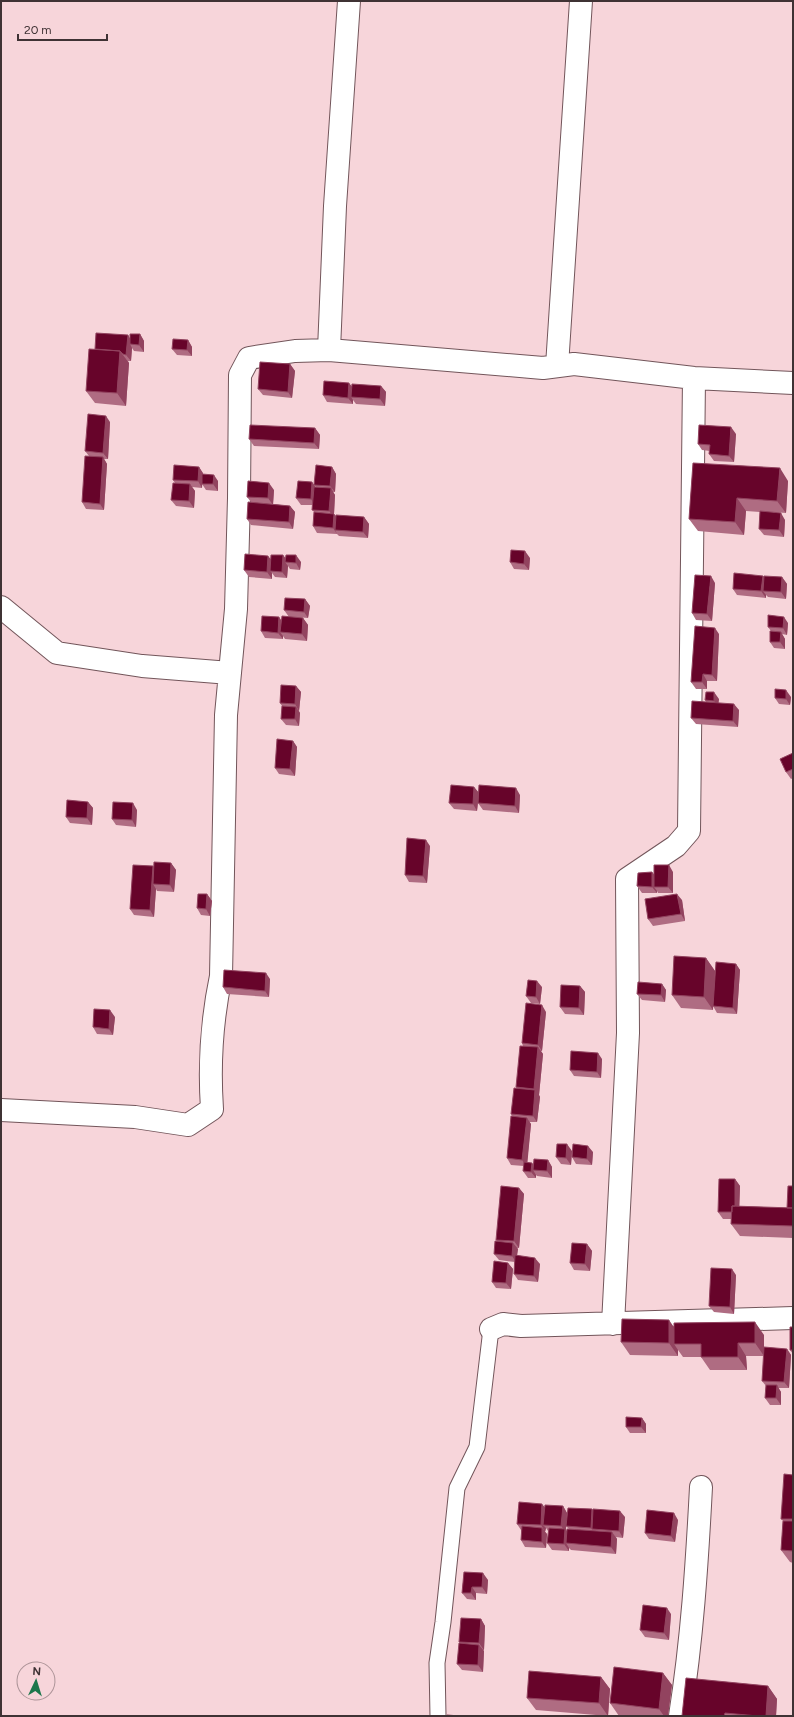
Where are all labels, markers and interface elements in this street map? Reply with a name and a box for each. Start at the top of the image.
scale bar [18,16,107,42]
text: 20 m [24,23,52,37]
north arrow [16,1661,56,1701]
text: N [32,1665,41,1678]

